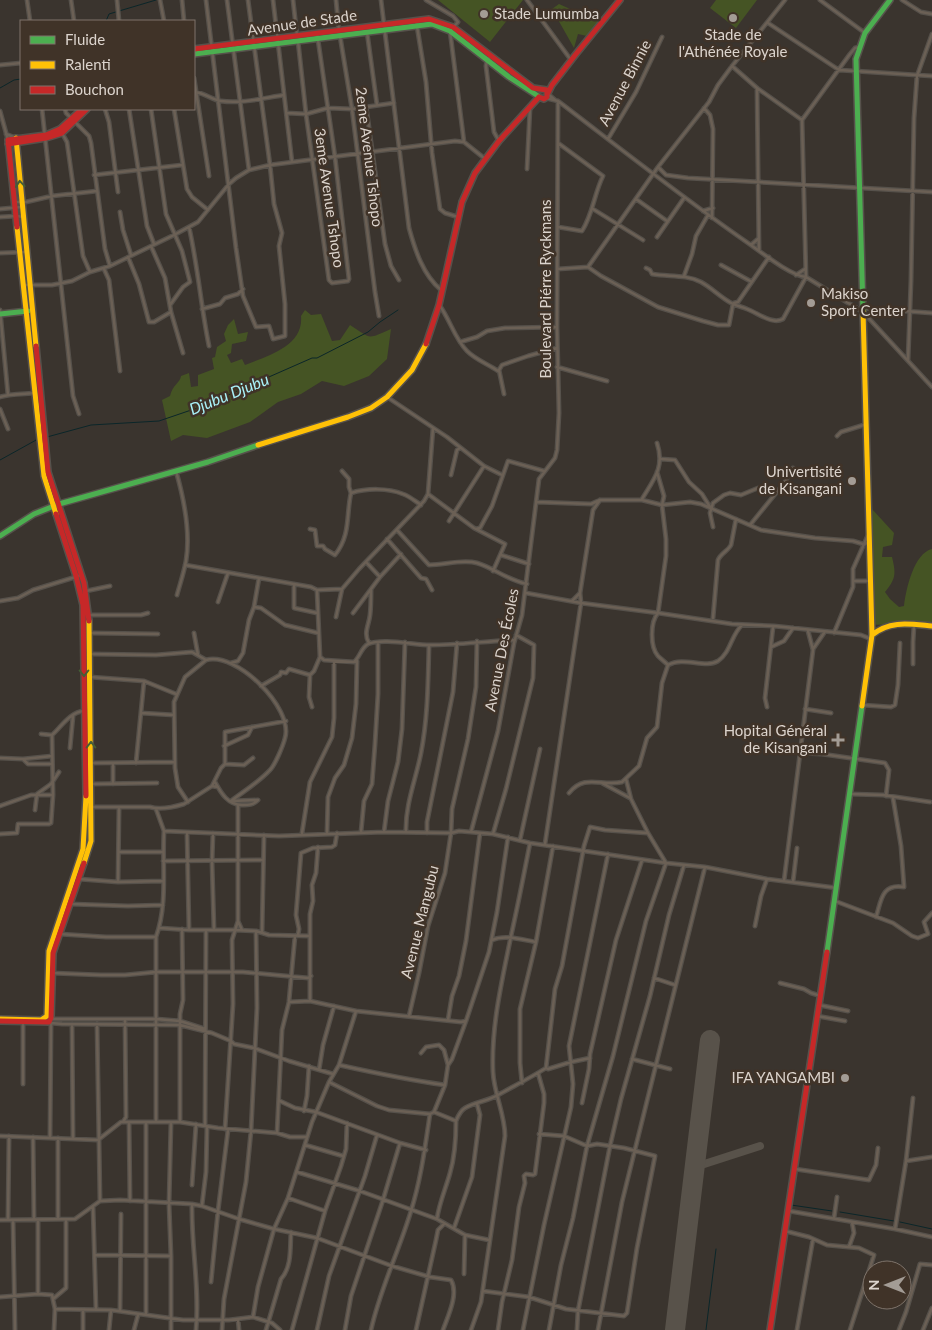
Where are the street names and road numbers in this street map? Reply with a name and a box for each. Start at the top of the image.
street label: Avenue de Stade [246,5,358,39]
street label: Avenue Binnie [594,36,654,129]
street label: 2eme Avenue Tshopo [352,86,387,228]
street label: 3eme Avenue Tshopo [311,127,349,269]
street label: Boulevard Piérre Ryckmans [536,199,554,379]
street label: Avenue Des Écoles [480,587,522,713]
street label: Avenue Mangubu [396,863,442,980]

